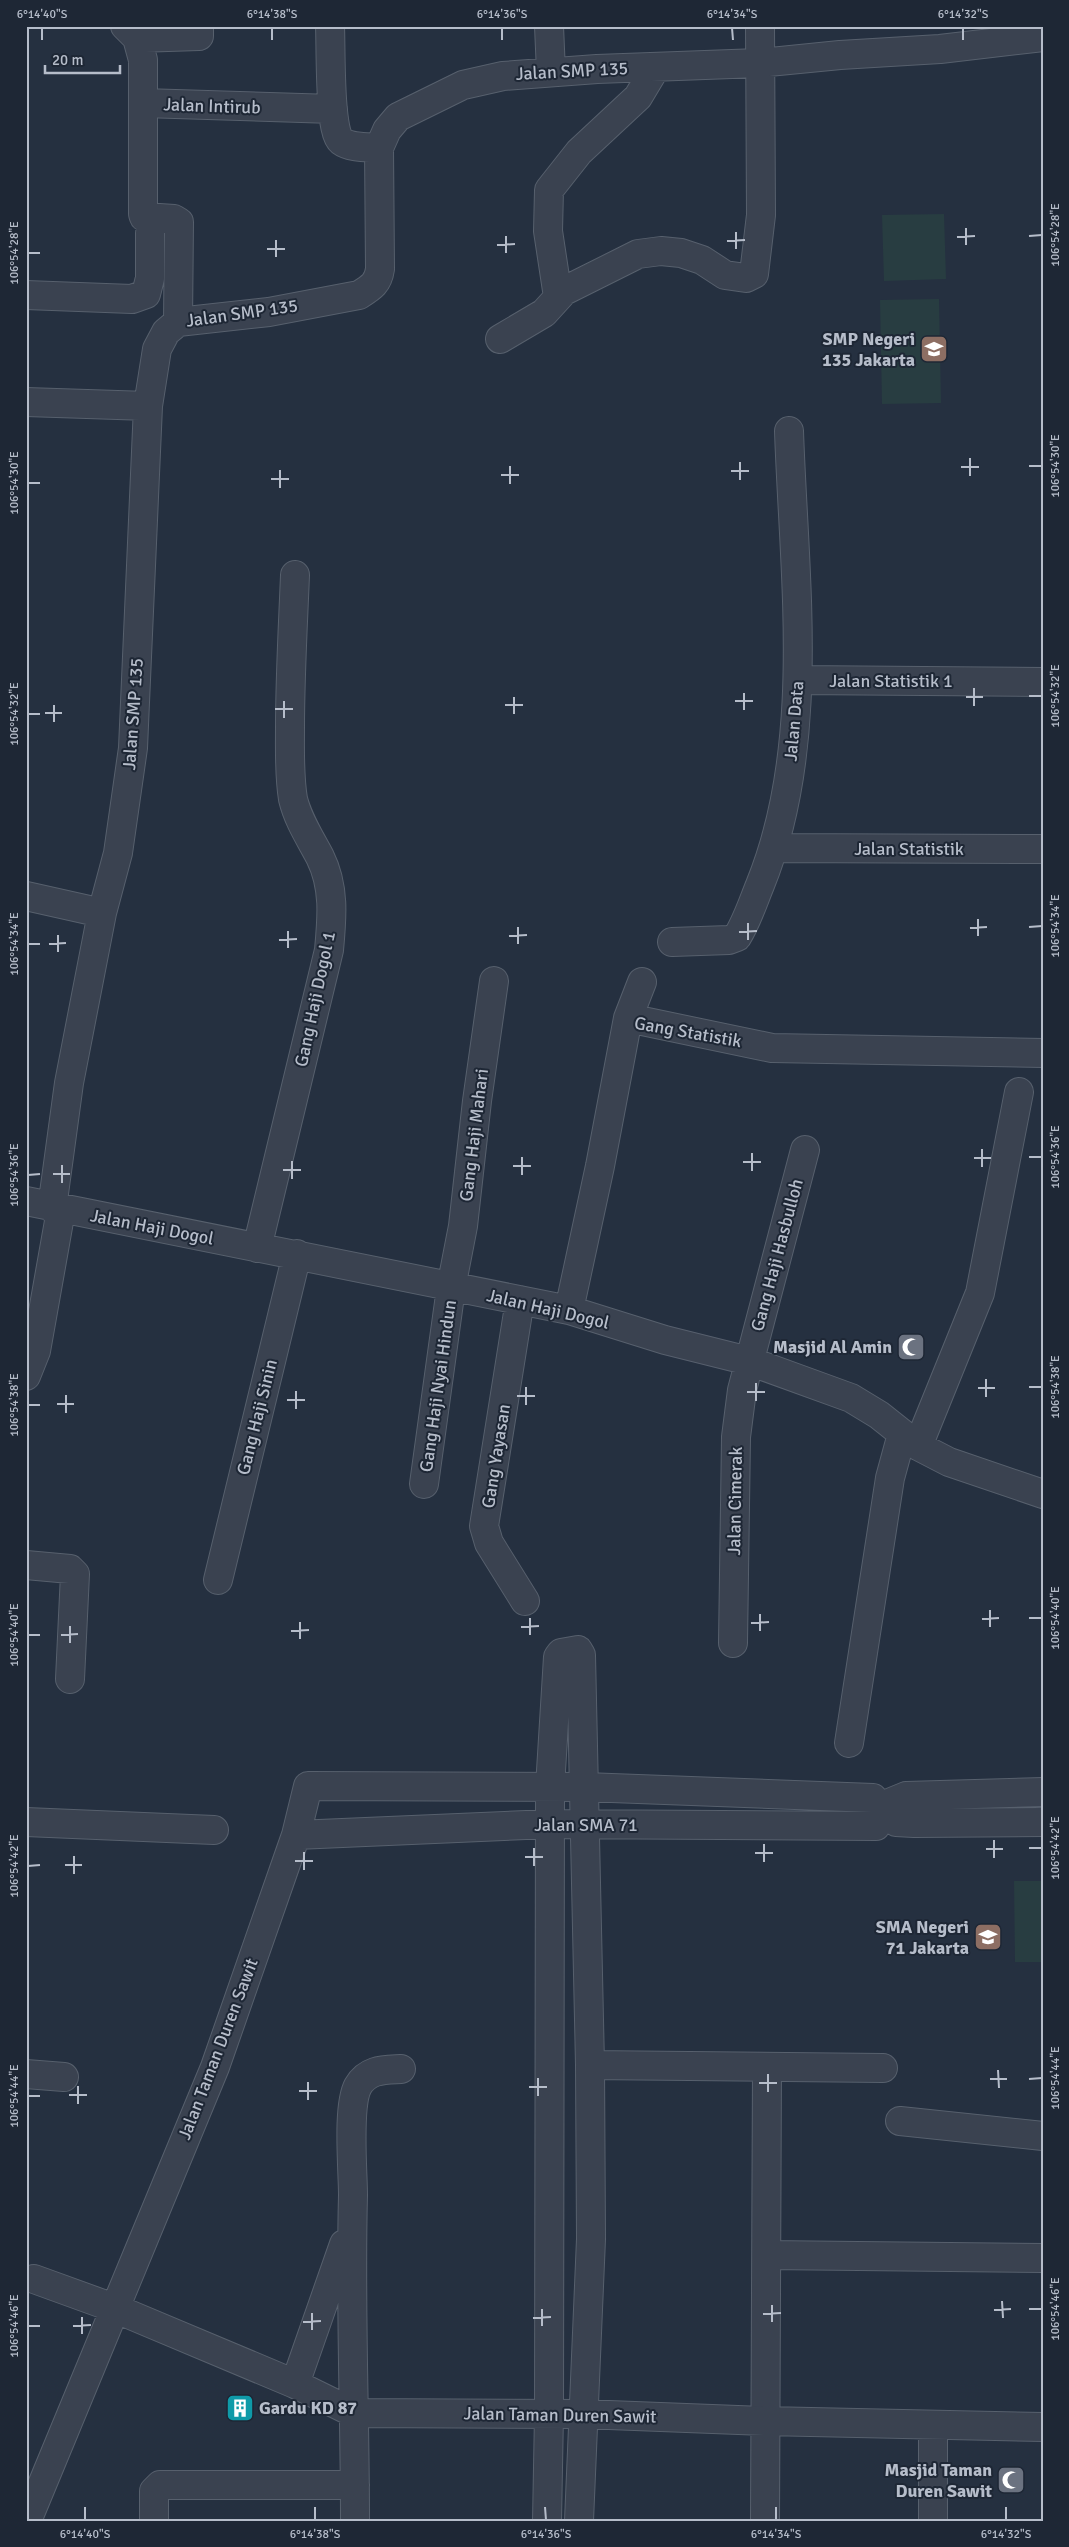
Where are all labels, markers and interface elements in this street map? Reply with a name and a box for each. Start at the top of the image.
text: 6°14'40"S [17,7,68,22]
text: 6°14'38"S [247,7,298,22]
text: 6°14'36"S [477,7,528,22]
text: 6°14'34"S [707,7,758,22]
text: 6°14'32"S [938,7,989,22]
scale bar [45,42,120,74]
text: 20 m [52,51,83,69]
street label: Jalan SMP 135 [515,57,629,85]
street label: Jalan Intirub [163,93,261,119]
text: 106°54'28"E [1048,203,1063,267]
text: 106°54'28"E [7,221,22,285]
street label: Jalan SMP 135 [185,294,299,332]
place label: SMP Negeri 135 Jakarta [822,328,915,371]
school or university icon: SMP Negeri 135 Jakarta [919,334,949,364]
text: 106°54'30"E [1048,434,1063,498]
text: 106°54'30"E [7,451,22,515]
street label: Jalan SMP 135 [118,657,148,771]
text: 106°54'32"E [1048,664,1063,728]
street label: Jalan Statistik 1 [829,670,953,692]
street label: Jalan Data [780,680,808,762]
text: 106°54'32"E [7,682,22,746]
street label: Jalan Statistik [854,838,964,860]
text: 106°54'34"E [1048,894,1063,958]
text: 106°54'34"E [7,912,22,976]
street label: Gang Haji Dogol 1 [290,929,340,1069]
street label: Gang Statistik [633,1012,743,1052]
street label: Gang Haji Mahari [455,1067,493,1203]
text: 106°54'36"E [1048,1125,1063,1189]
text: 106°54'36"E [7,1143,22,1207]
street label: Gang Haji Hasbulloh [746,1176,808,1334]
street label: Jalan Haji Dogol [88,1204,216,1250]
street label: Jalan Haji Dogol [484,1284,612,1334]
street label: Gang Haji Nyai Hindun [415,1299,461,1473]
mosque icon: Masjid Al Amin [896,1332,926,1362]
place label: Masjid Al Amin [773,1336,892,1358]
text: 106°54'38"E [1048,1355,1063,1419]
street label: Gang Haji Sinin [232,1357,282,1477]
text: 106°54'38"E [7,1373,22,1437]
street label: Gang Yayasan [477,1402,515,1510]
street label: Jalan Cimerak [723,1446,747,1556]
text: 106°54'40"E [1048,1586,1063,1650]
text: 106°54'40"E [7,1603,22,1667]
street label: Jalan SMA 71 [534,1814,638,1836]
text: 106°54'42"E [1048,1816,1063,1880]
text: 106°54'42"E [7,1834,22,1898]
place label: SMA Negeri 71 Jakarta [876,1916,969,1959]
school or university icon: SMA Negeri 71 Jakarta [973,1922,1003,1952]
street label: Jalan Taman Duren Sawit [173,1955,263,2143]
text: 106°54'44"E [1048,2046,1063,2110]
text: 106°54'44"E [7,2064,22,2128]
text: 106°54'46"E [1048,2277,1063,2341]
text: 106°54'46"E [7,2294,22,2358]
building icon: Gardu KD 87 [225,2393,255,2423]
place label: Gardu KD 87 [259,2397,357,2419]
street label: Jalan Taman Duren Sawit [463,2402,657,2428]
place label: Masjid Taman Duren Sawit [884,2459,992,2502]
mosque icon: Masjid Taman Duren Sawit [996,2465,1026,2495]
text: 6°14'40"S [60,2527,111,2542]
text: 6°14'38"S [290,2527,341,2542]
text: 6°14'36"S [521,2527,572,2542]
text: 6°14'34"S [751,2527,802,2542]
text: 6°14'32"S [981,2527,1032,2542]

